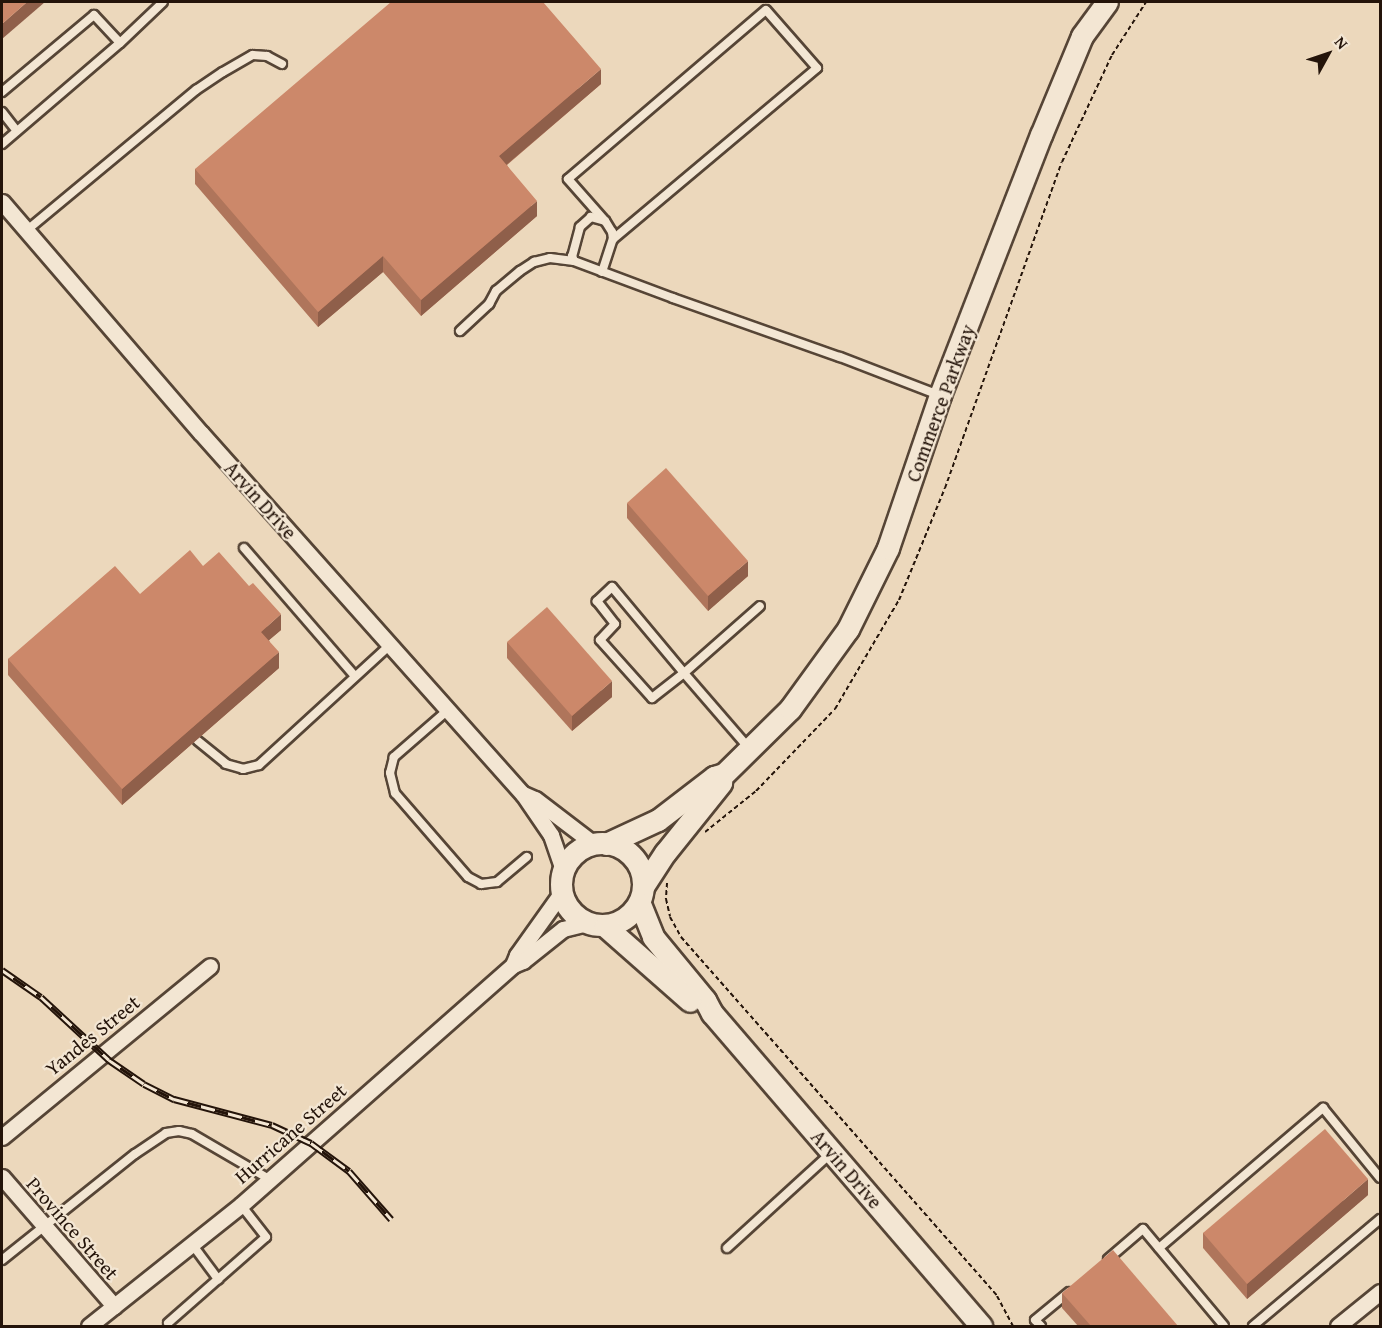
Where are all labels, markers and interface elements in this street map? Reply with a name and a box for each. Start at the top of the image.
north arrow [1298,24,1358,84]
text: N [1329,31,1354,54]
street label: Commerce Parkway [900,321,980,485]
street label: Arvin Drive [220,456,302,544]
street label: Yandes Street [40,990,144,1080]
street label: Hurricane Street [229,1078,351,1188]
street label: Arvin Drive [806,1125,888,1213]
street label: Province Street [22,1172,124,1284]

